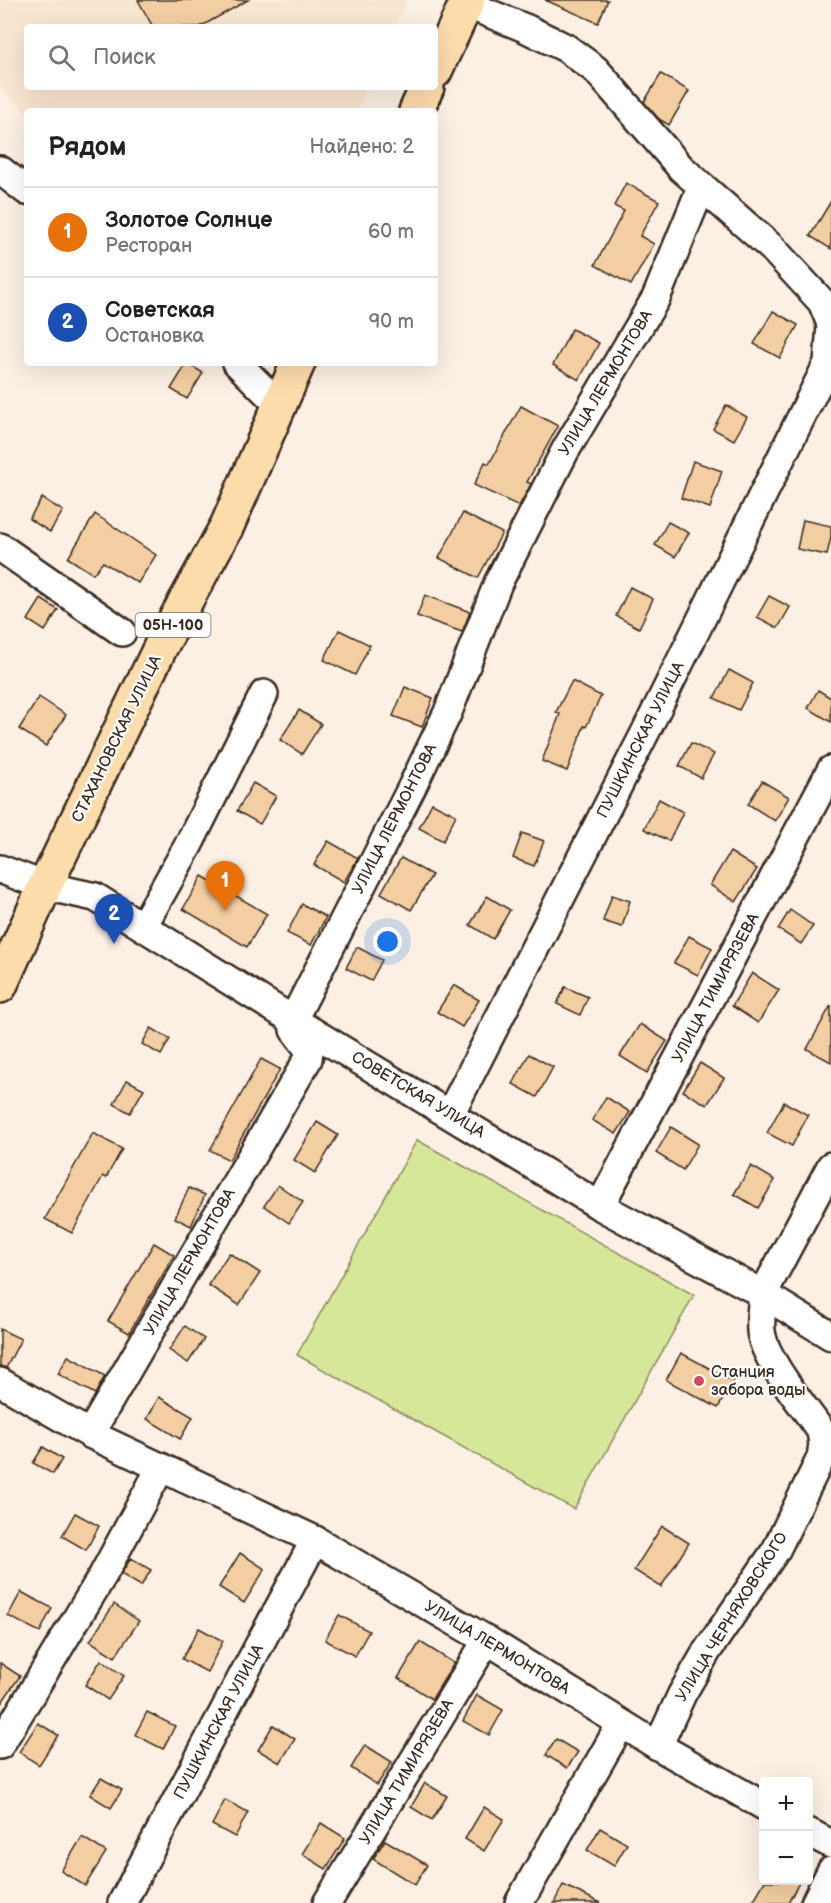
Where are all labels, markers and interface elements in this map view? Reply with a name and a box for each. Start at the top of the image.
search box [24,24,438,90]
icon: search [45,41,78,74]
text: Поиск [93,44,156,71]
text: Рядом [48,132,126,163]
text: Найдено: 2 [310,135,414,159]
text: Золотое Солнце [105,207,273,234]
text: 1 [63,220,72,244]
text: 60 m [368,220,414,244]
text: Ресторан [105,234,192,258]
text: Советская [105,297,215,324]
street label: УЛИЦА ЛЕРМОНТОВА [555,307,657,459]
text: 2 [62,310,73,334]
text: 90 m [369,310,414,334]
text: Остановка [105,324,204,348]
road number: 05Н-100 [136,613,210,637]
street label: СТАХАНОВСКАЯ УЛИЦА [68,652,166,826]
street label: ПУШКИНСКАЯ УЛИЦА [593,658,689,821]
street label: УЛИЦА ЛЕРМОНТОВА [349,740,441,897]
pin: 1 [206,862,244,911]
pin: 2 [94,894,134,944]
street label: УЛИЦА ТИМИРЯЗЕВА [669,910,764,1066]
your location [373,927,402,956]
street label: СОВЕТСКАЯ УЛИЦА [348,1048,488,1142]
street label: УЛИЦА ЛЕРМОНТОВА [140,1185,240,1339]
place label: Станция забора воды [711,1363,806,1400]
marker: Станция забора воды [692,1374,706,1388]
street label: УЛИЦА ЧЕРНЯХОВСКОГО [672,1529,792,1705]
street label: УЛИЦА ЛЕРМОНТОВА [421,1597,573,1699]
street label: ПУШКИНСКАЯ УЛИЦА [170,1641,268,1803]
street label: УЛИЦА ТИМИРЯЗЕВА [356,1696,458,1848]
map controls [759,1777,813,1885]
button: + [759,1777,813,1831]
button: − [759,1831,813,1885]

